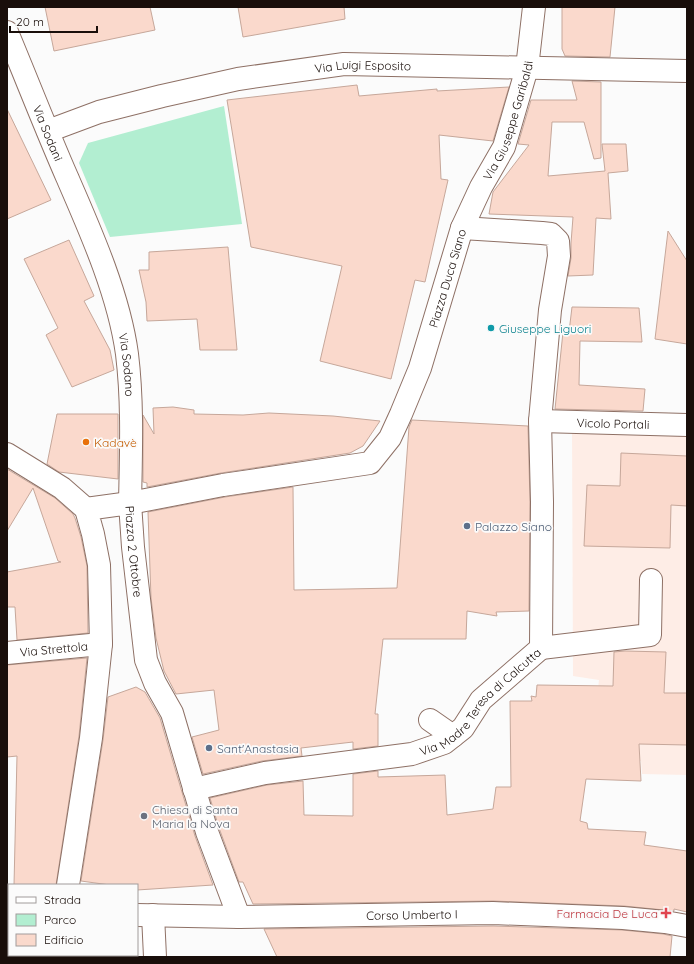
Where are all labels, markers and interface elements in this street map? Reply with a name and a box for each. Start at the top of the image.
scale bar [10,8,97,34]
text: 20 m [16,14,44,29]
street label: Via Luigi Esposito [314,56,411,76]
street label: Via Giuseppe Garibaldi [479,60,535,182]
street label: Via Sodani [30,103,67,163]
street label: Piazza Duca Siano [425,227,469,329]
place label: Giuseppe Liguori [499,321,591,336]
marker: Giuseppe Liguori [486,323,496,333]
street label: Via Sodano [116,332,138,397]
street label: Vicolo Portali [576,414,650,431]
place label: Kadavè [94,435,137,450]
marker: Kadavè [81,437,91,447]
street label: Piazza 2 Ottobre [123,505,146,598]
place label: Palazzo Siano [475,519,552,534]
marker: Palazzo Siano [462,521,472,531]
street label: Via Strettola [19,638,89,659]
street label: Via Madre Teresa di Calcutta [417,644,544,758]
place label: Sant'Anastasia [217,741,299,756]
marker: Sant'Anastasia [204,743,214,753]
place label: Chiesa di Santa Maria la Nova [152,802,238,831]
marker: Chiesa di Santa Maria la Nova [139,811,149,821]
legend [8,884,138,956]
text: Strada [44,892,81,907]
street label: Corso Umberto I [366,906,458,922]
place label: Farmacia De Luca [557,906,658,921]
marker: Farmacia De Luca [661,908,671,918]
text: Parco [44,912,76,927]
text: Edificio [44,932,84,947]

